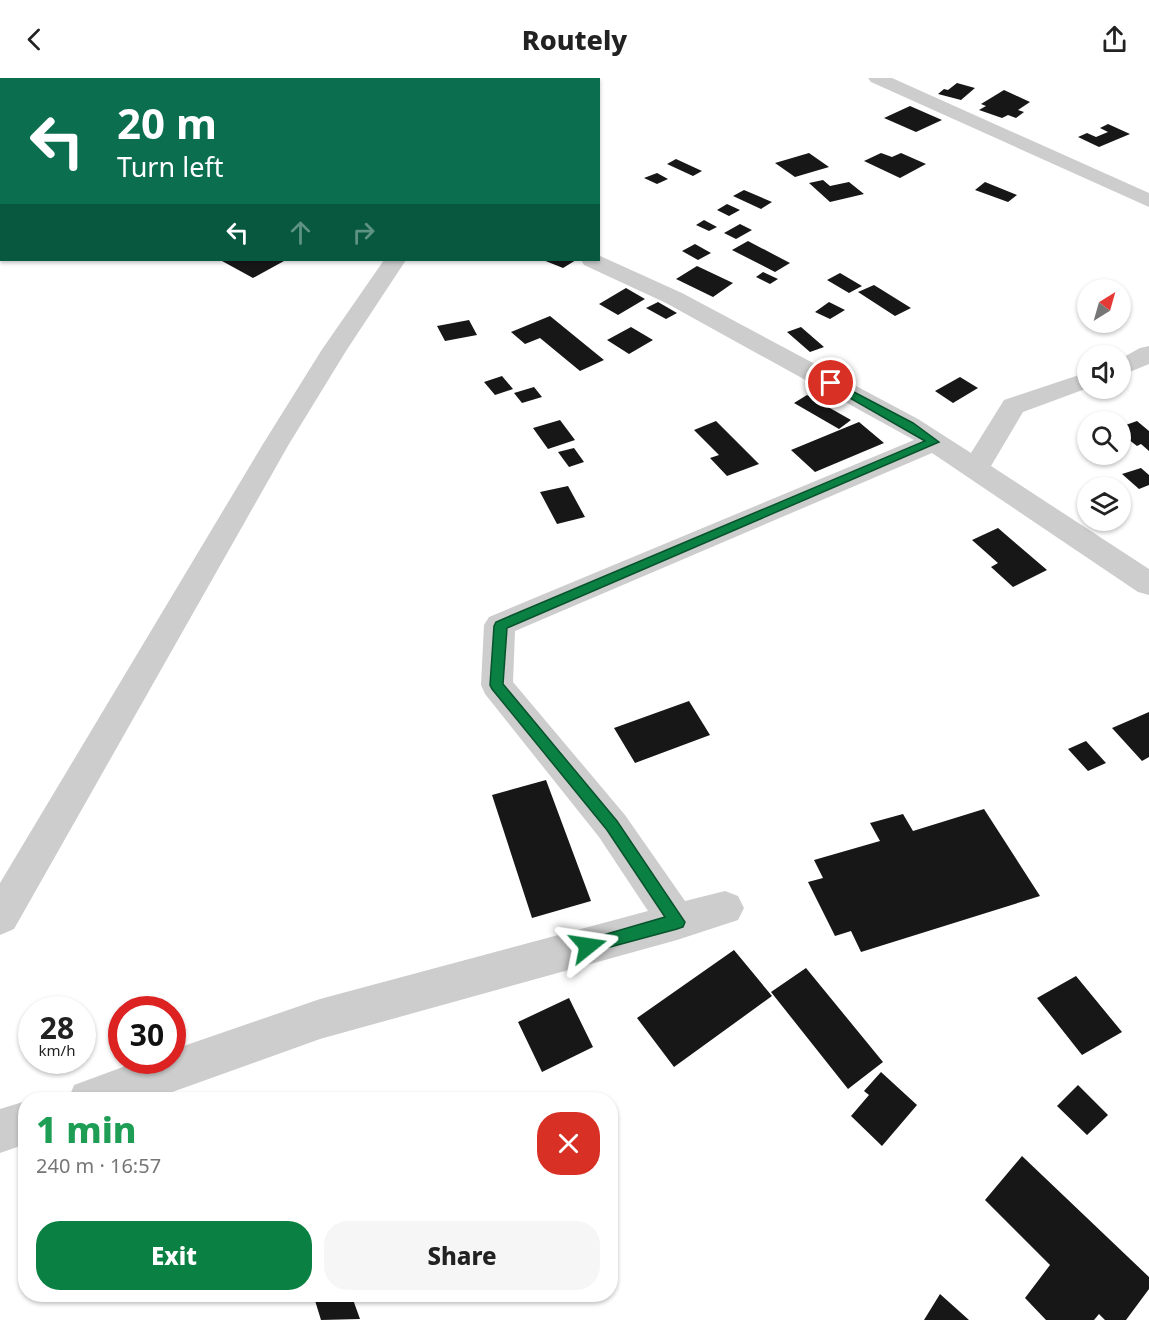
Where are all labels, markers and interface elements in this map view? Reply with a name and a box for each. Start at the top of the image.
text: Routely [522,21,627,58]
icon: back [18,23,51,56]
icon: share [1098,23,1131,56]
text: 20 m [117,94,217,151]
icon: left [18,102,96,180]
text: Turn left [117,148,223,185]
icon: left [221,216,254,249]
icon: ahead [284,216,317,249]
icon: right [347,216,380,249]
north arrow [1077,279,1131,333]
map controls [1077,279,1131,531]
button: sound [1077,345,1131,399]
pin [805,357,856,408]
icon: arrive [814,366,847,399]
button: search [1077,411,1131,465]
button: layers [1077,477,1131,531]
position arrow [556,914,620,978]
speed limit sign: 30 [108,996,186,1074]
text: 28 [40,1007,74,1048]
text: km/h [39,1040,75,1060]
text: 1 min [36,1105,137,1154]
button: close [537,1112,600,1175]
text: 240 m · 16:57 [36,1152,161,1179]
button: Exit [36,1221,312,1290]
button: Share [324,1221,600,1290]

